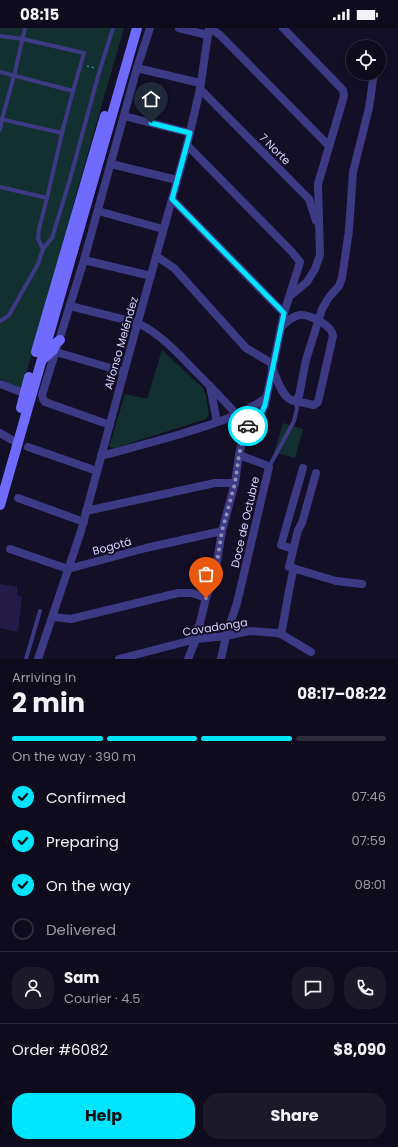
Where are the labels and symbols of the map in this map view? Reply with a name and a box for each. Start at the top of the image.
pin [134,82,168,123]
street label: 7 Norte [256,130,294,168]
street label: Alfonso Meléndez [100,295,142,391]
courier [228,406,268,446]
street label: Doce de Octubre [227,475,263,569]
street label: Bogotá [91,533,133,559]
pin [189,557,223,598]
street label: Covadonga [181,614,249,640]

